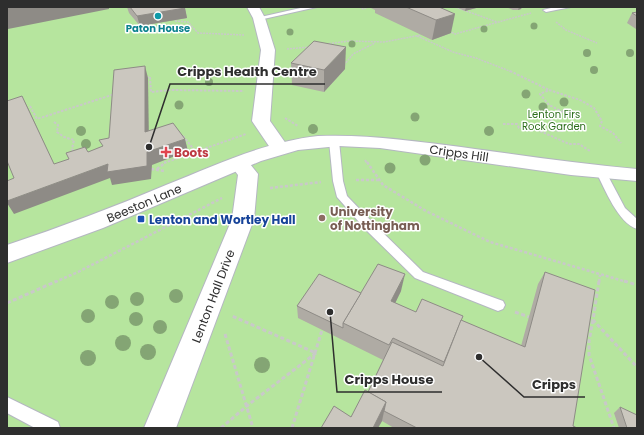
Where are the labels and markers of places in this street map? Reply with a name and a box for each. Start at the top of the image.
marker: Paton House [153,11,163,21]
place label: Paton House [126,21,190,36]
callout: Cripps Health Centre [170,59,325,84]
place label: Boots [174,144,209,161]
marker: Boots [161,147,171,157]
place label: University of Nottingham [330,203,420,234]
place label: Lenton and Wortley Hall [149,211,296,228]
marker: University of Nottingham [317,213,327,223]
marker: Lenton and Wortley Hall [136,214,146,224]
callout: Cripps House [337,367,442,392]
callout: Cripps [524,372,585,397]

